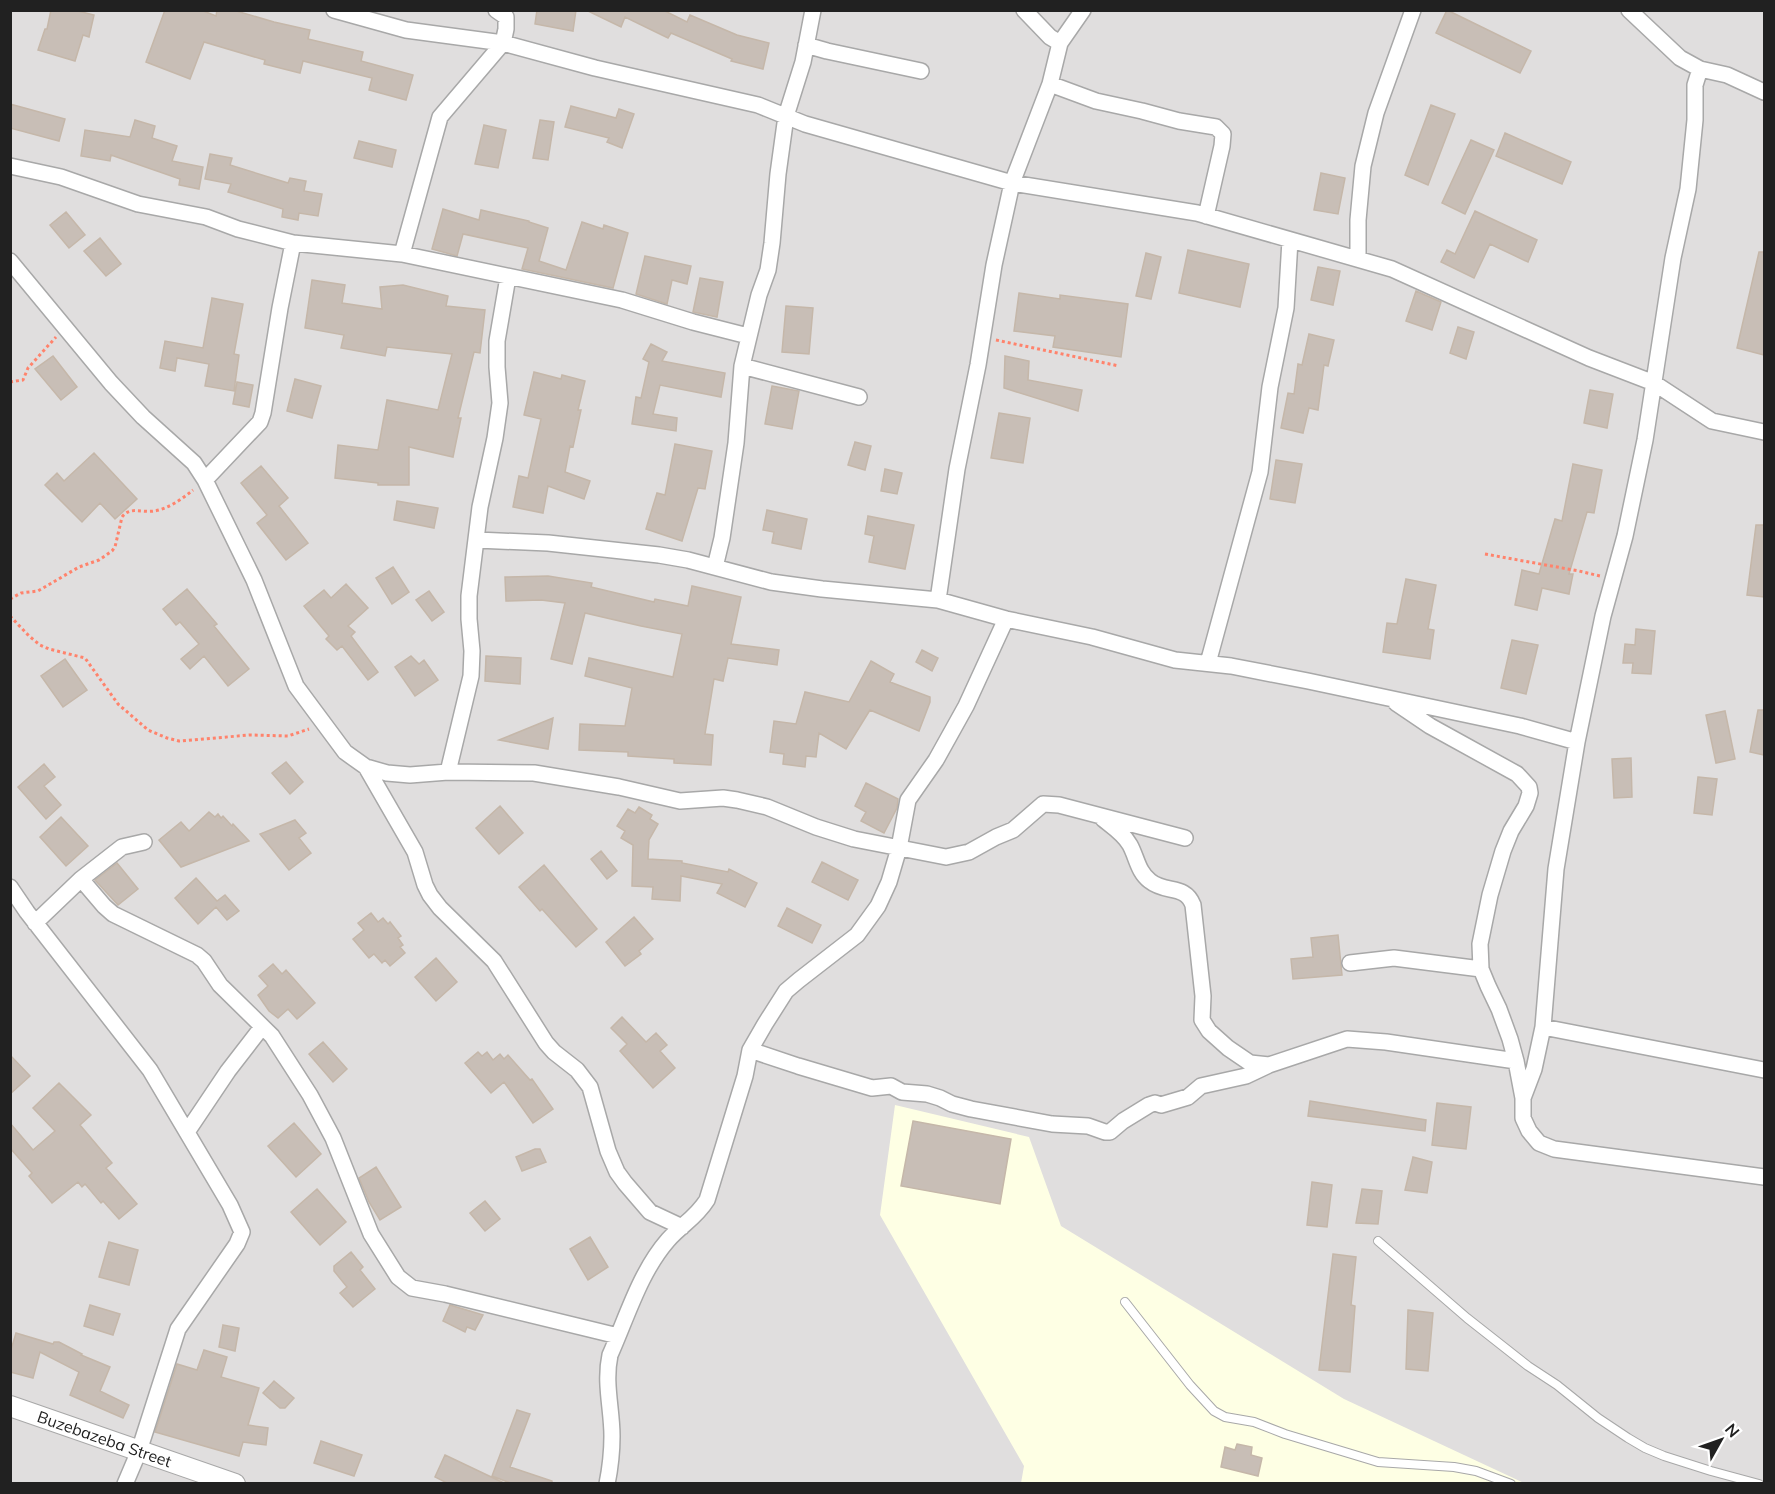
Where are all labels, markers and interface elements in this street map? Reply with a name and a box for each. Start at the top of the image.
street label: Buzebazeba Street [35,1406,175,1471]
north arrow [1691,1410,1751,1470]
text: N [1721,1419,1744,1441]

